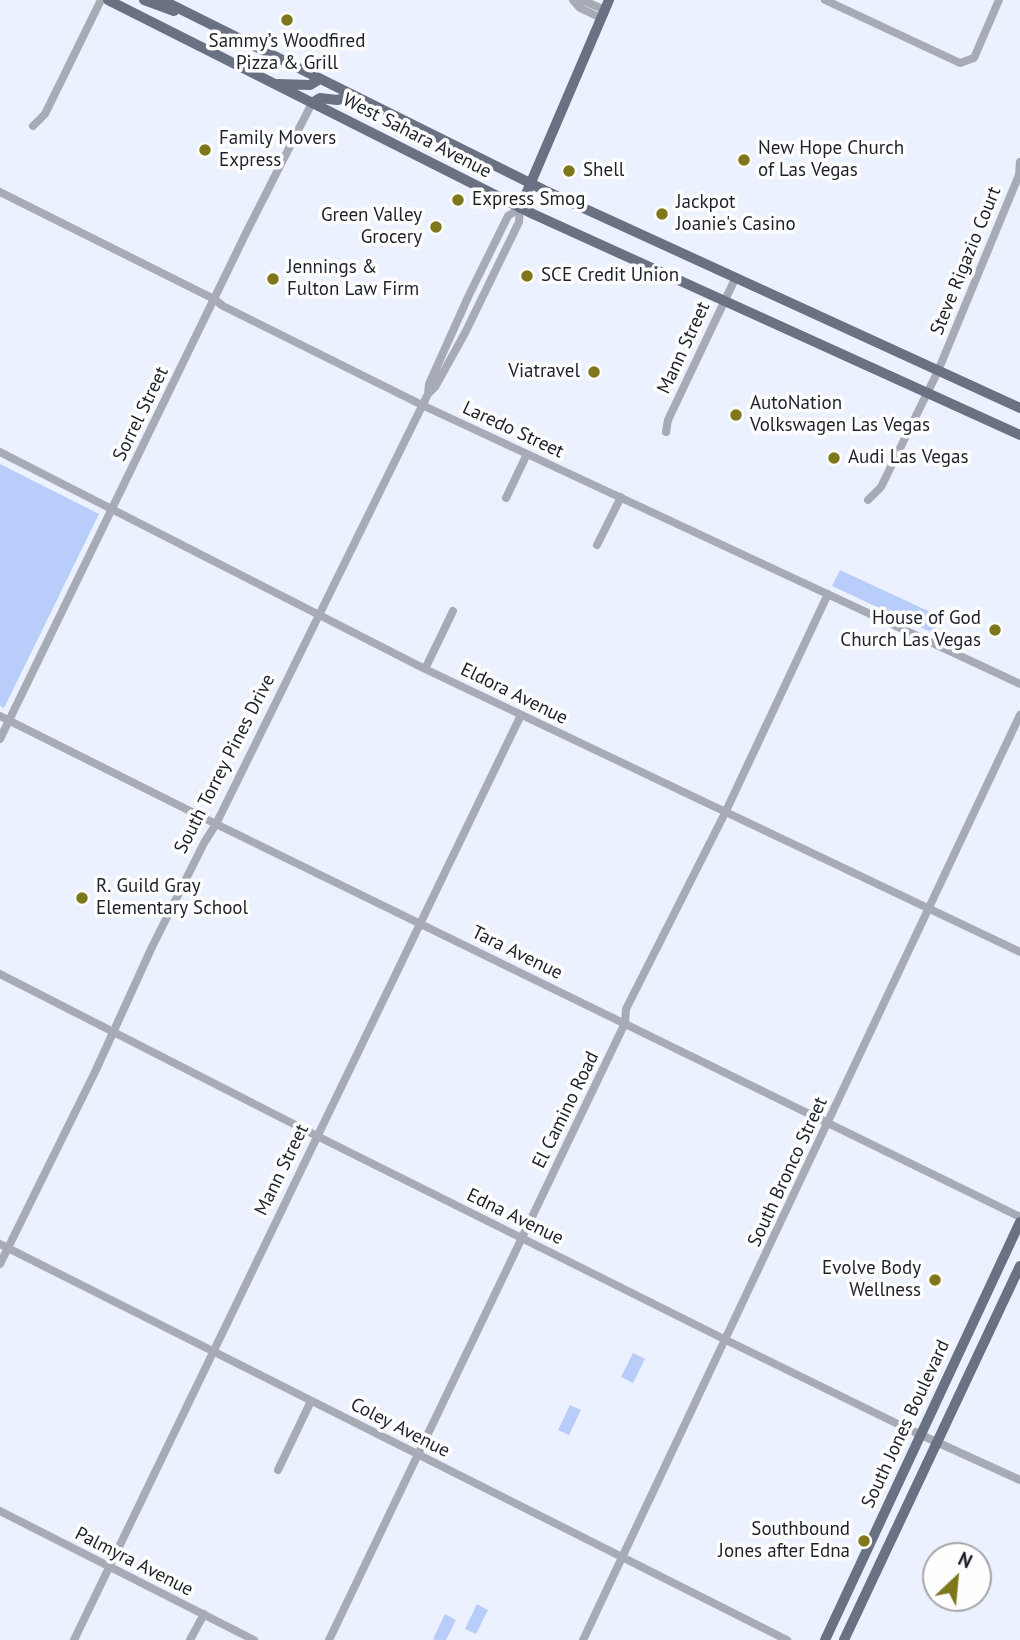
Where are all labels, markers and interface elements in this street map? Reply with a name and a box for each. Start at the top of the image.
marker: Sammy’s Woodfired Pizza & Grill [279,12,295,28]
place label: Sammy’s Woodfired Pizza & Grill [209,31,365,75]
street label: West Sahara Avenue [339,89,495,183]
place label: Family Movers Express [219,128,336,172]
place label: New Hope Church of Las Vegas [758,138,904,182]
marker: Family Movers Express [197,142,213,158]
marker: New Hope Church of Las Vegas [736,152,752,168]
place label: Shell [583,160,624,182]
marker: Shell [561,163,577,179]
street label: Steve Rigazio Court [926,183,1006,339]
place label: Express Smog [472,189,585,211]
marker: Express Smog [450,192,466,208]
place label: Jackpot Joanie's Casino [676,192,796,236]
place label: Green Valley Grocery [321,205,422,249]
marker: Jackpot Joanie's Casino [654,206,670,222]
marker: Green Valley Grocery [428,219,444,235]
place label: Jennings & Fulton Law Firm [287,257,419,301]
place label: SCE Credit Union [541,265,679,287]
marker: SCE Credit Union [519,268,535,284]
marker: Jennings & Fulton Law Firm [265,271,281,287]
street label: Mann Street [653,298,715,398]
place label: Viatravel [508,361,580,383]
street label: Sorrel Street [108,363,174,465]
marker: Viatravel [586,364,602,380]
place label: AutoNation Volkswagen Las Vegas [750,393,930,437]
street label: Laredo Street [459,397,567,463]
marker: AutoNation Volkswagen Las Vegas [728,407,744,423]
place label: Audi Las Vegas [848,447,968,469]
marker: Audi Las Vegas [826,450,842,466]
place label: House of God Church Las Vegas [840,608,981,652]
marker: House of God Church Las Vegas [987,622,1003,638]
street label: Eldora Avenue [457,658,571,730]
street label: South Torrey Pines Drive [170,671,280,857]
place label: R. Guild Gray Elementary School [96,876,248,920]
marker: R. Guild Gray Elementary School [74,890,90,906]
street label: Tara Avenue [468,921,566,985]
street label: El Camino Road [528,1048,604,1172]
street label: South Bronco Street [743,1094,833,1250]
street label: Mann Street [250,1121,314,1219]
street label: Edna Avenue [463,1184,567,1250]
place label: Evolve Body Wellness [822,1258,921,1302]
marker: Evolve Body Wellness [927,1272,943,1288]
street label: South Jones Boulevard [857,1336,955,1512]
street label: Coley Avenue [347,1393,453,1463]
place label: Southbound Jones after Edna [718,1519,850,1563]
street label: Palmyra Avenue [71,1522,197,1602]
marker: Southbound Jones after Edna [856,1533,872,1549]
north arrow [922,1542,992,1612]
text: N [954,1546,976,1573]

